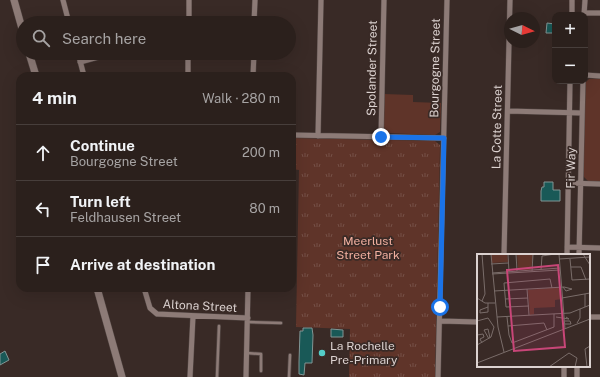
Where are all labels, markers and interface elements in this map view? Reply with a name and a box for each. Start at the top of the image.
north arrow [504,12,540,48]
map controls [552,12,588,84]
button: + [552,12,588,48]
search box [16,16,296,60]
street label: Bourgogne Street [427,18,443,118]
street label: Spolander Street [364,20,380,116]
icon: search [30,27,52,49]
text: Search here [62,30,146,47]
button: − [552,48,588,84]
street label: La Cotte Street [489,84,505,169]
text: 4 min [32,88,77,108]
text: Walk · 280 m [202,91,280,106]
route end [372,128,390,146]
text: Continue [70,137,135,154]
icon: ahead [32,142,54,164]
text: 200 m [242,145,280,160]
street label: Fir Way [564,147,578,189]
text: Bourgogne Street [70,154,178,169]
text: Turn left [70,193,131,210]
icon: left [32,198,54,220]
text: 80 m [249,201,280,216]
text: Feldhausen Street [70,210,181,225]
park label: Meerlust Street Park [336,234,400,262]
icon: arrive [32,254,54,276]
inset map [477,254,590,367]
text: Arrive at destination [70,256,215,273]
street label: Altona Street [162,297,238,315]
route start [431,298,449,316]
place label: La Rochelle Pre-Primary [330,339,398,367]
marker: La Rochelle Pre-Primary [317,348,327,358]

